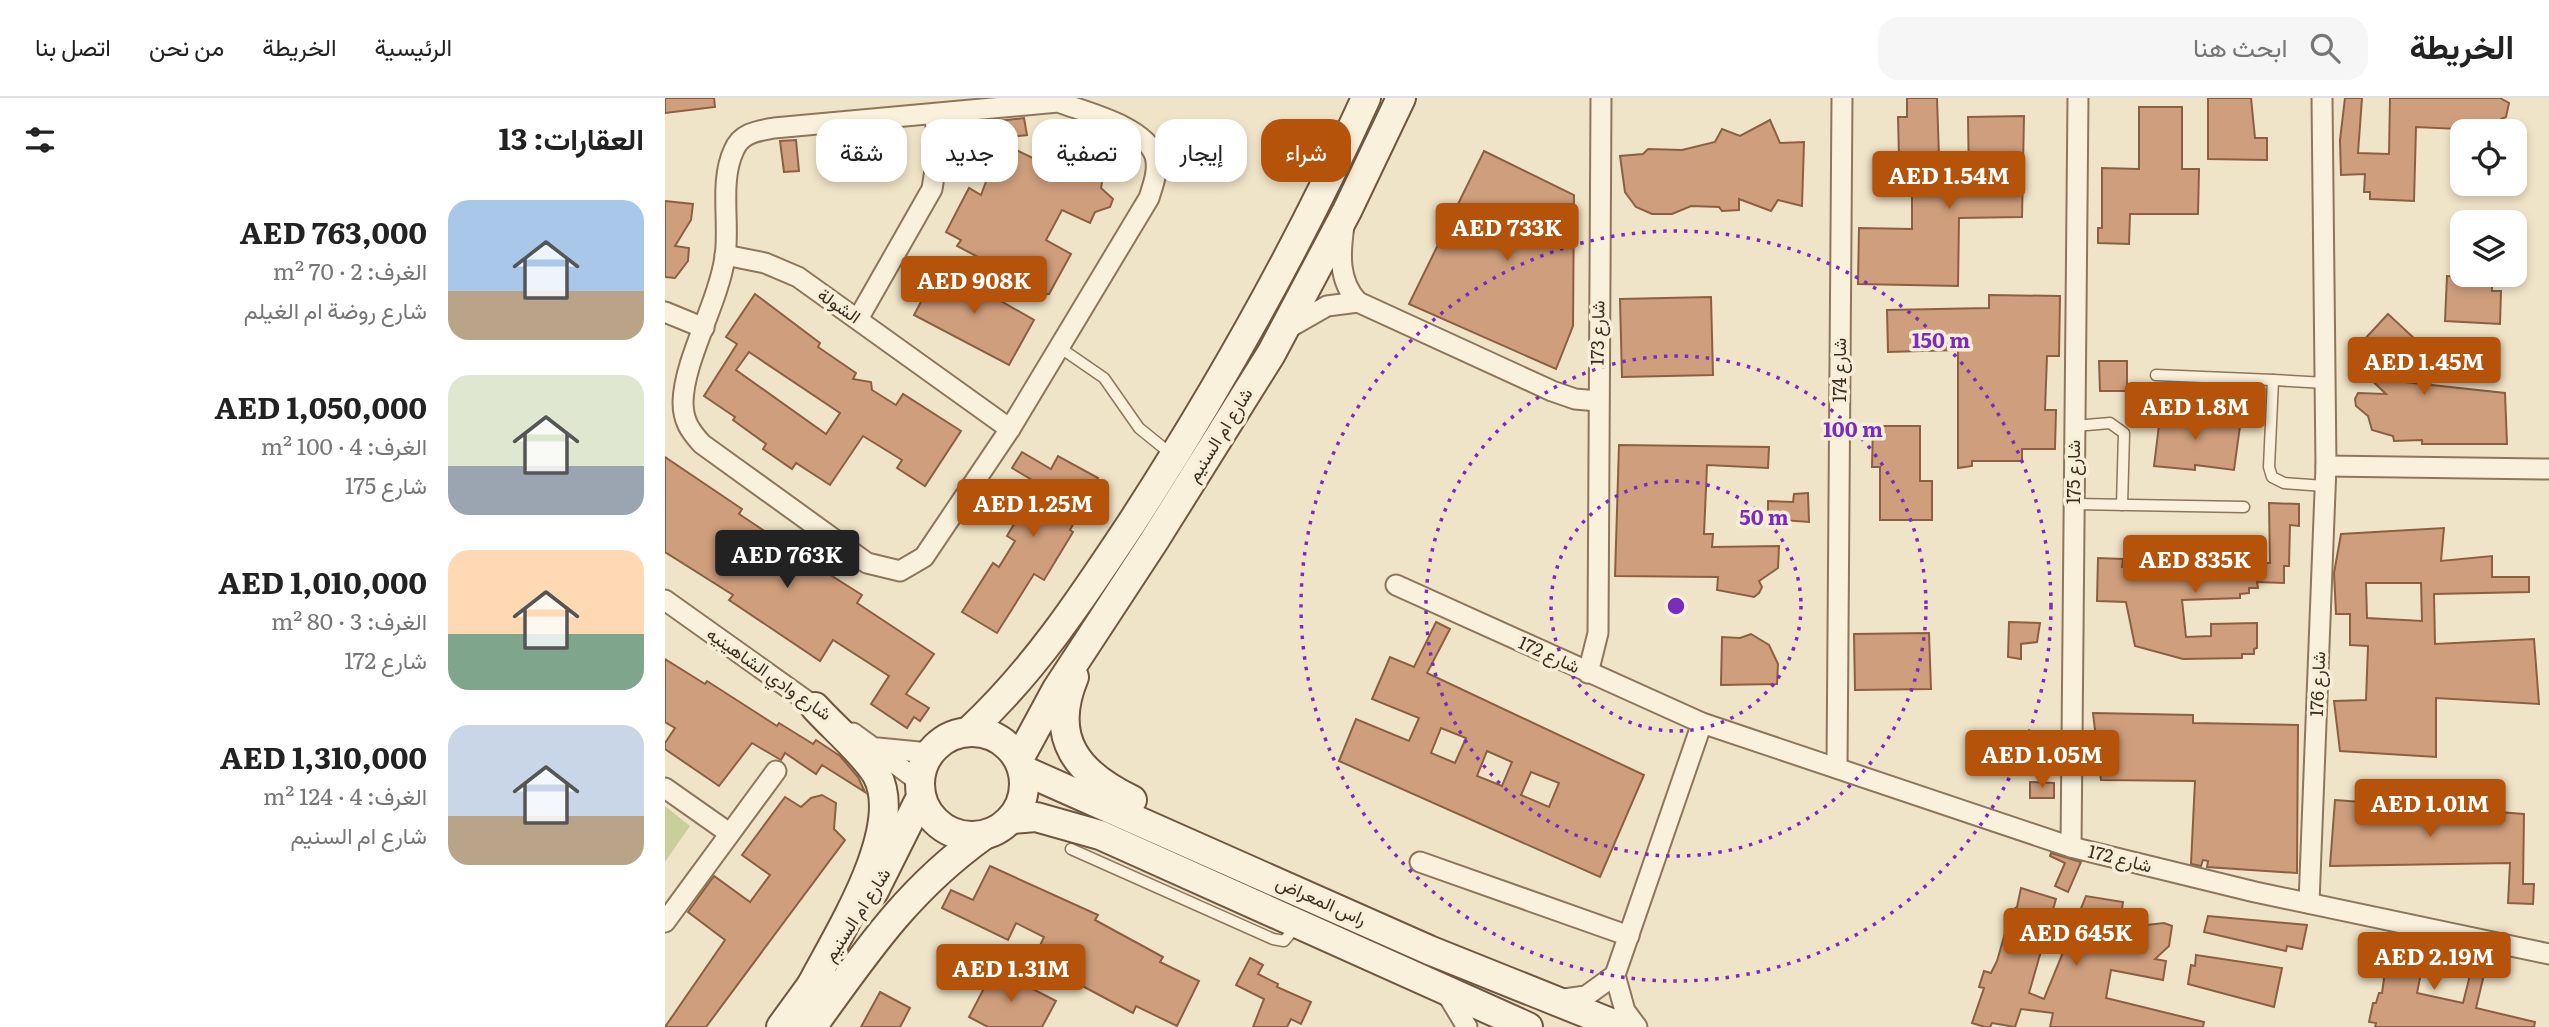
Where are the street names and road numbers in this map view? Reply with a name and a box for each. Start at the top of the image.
street label: الشولة [813,280,867,329]
street label: شارع 173 [1582,300,1611,366]
street label: شارع 174 [1825,338,1852,402]
street label: شارع ام السنيم [1179,382,1258,487]
street label: شارع 175 [2059,440,2086,504]
street label: شارع وادي الشاهينيه [700,620,838,728]
street label: شارع 172 [1514,628,1585,679]
street label: شارع 176 [2302,651,2331,717]
street label: شارع 172 [2086,837,2155,878]
street label: شارع ام السنيم [815,862,896,966]
street label: راس المعراض [1272,868,1371,932]

